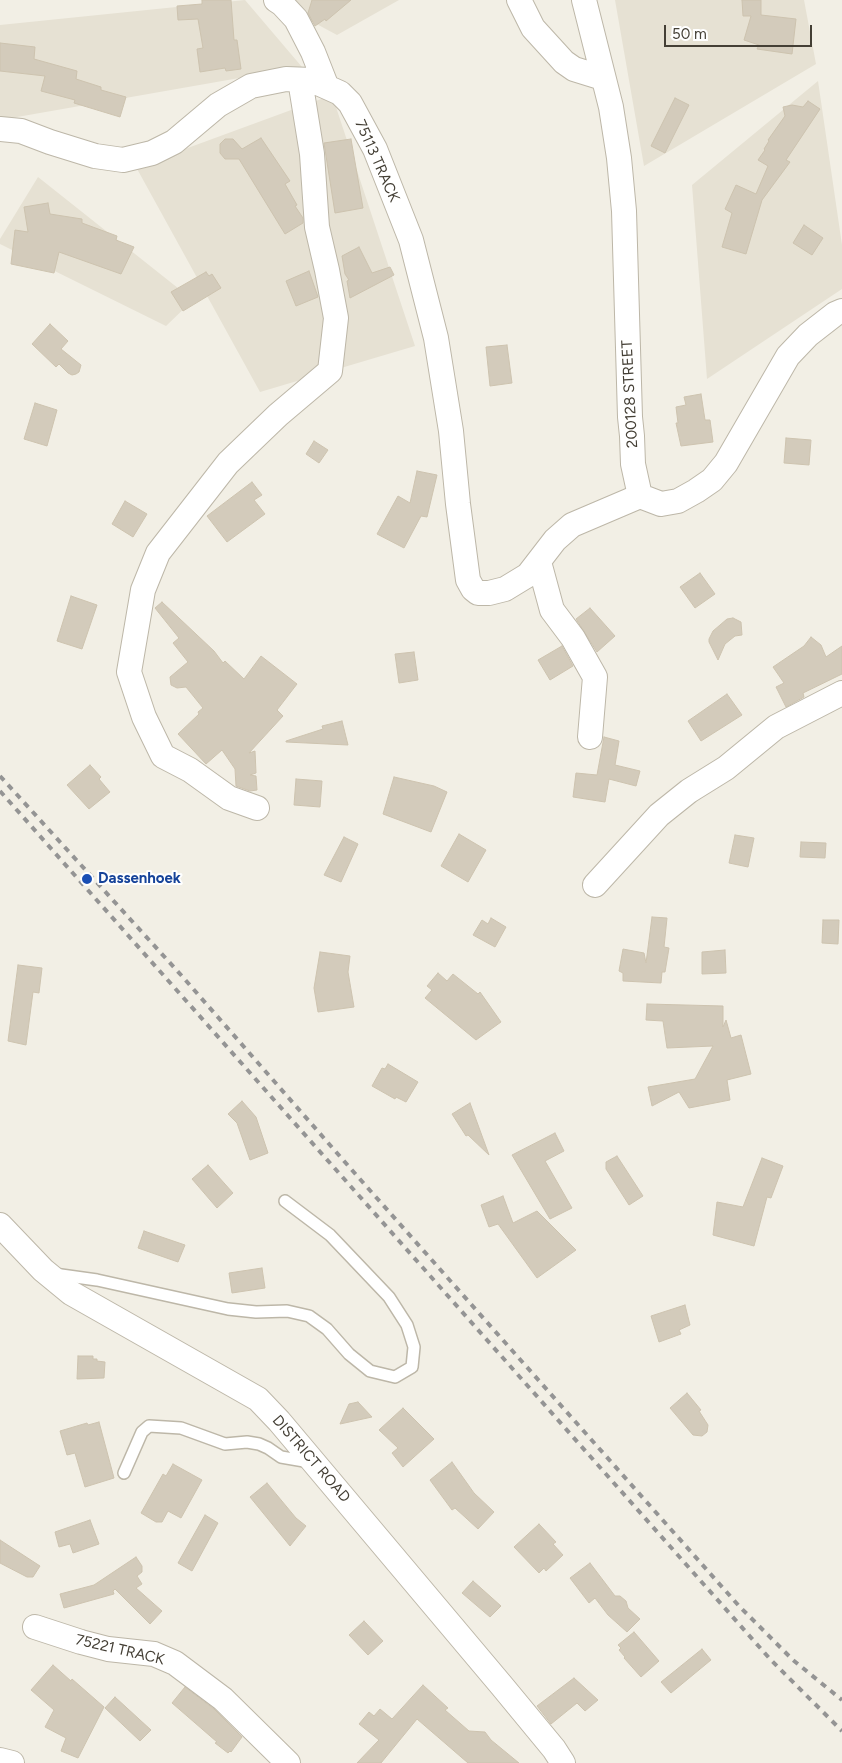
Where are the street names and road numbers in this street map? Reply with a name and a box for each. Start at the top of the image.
street label: 75113 TRACK [351,117,403,205]
street label: 200128 STREET [618,340,642,448]
street label: DISTRICT ROAD [268,1412,354,1506]
street label: 75221 TRACK [74,1631,166,1669]

